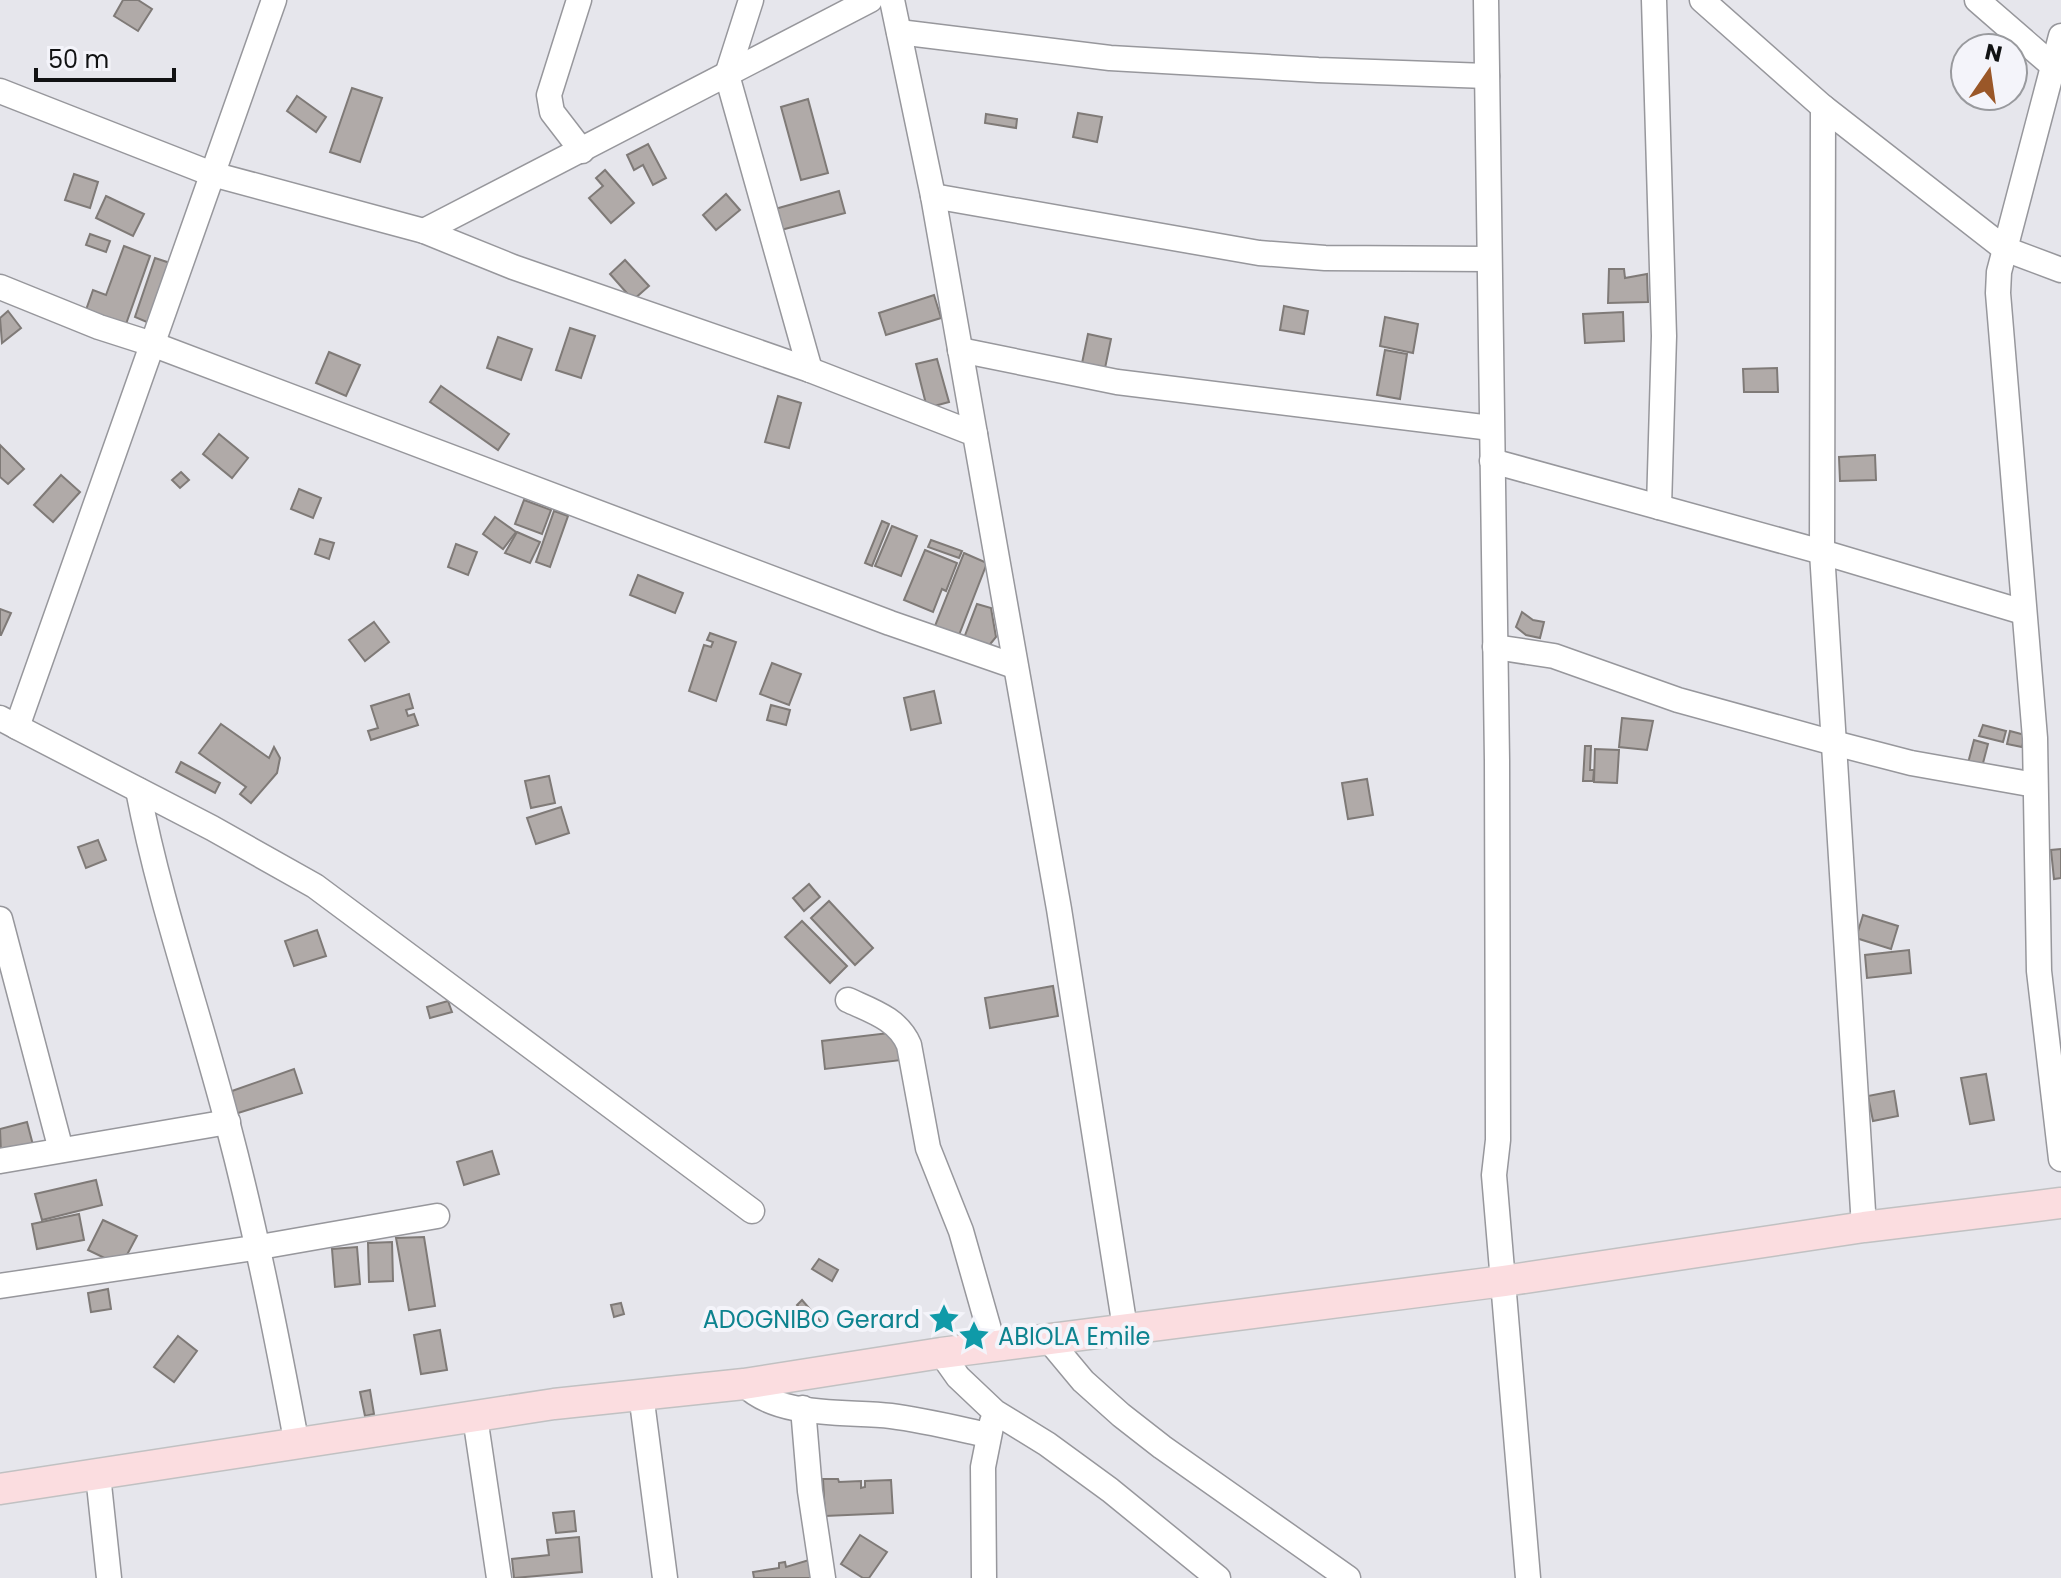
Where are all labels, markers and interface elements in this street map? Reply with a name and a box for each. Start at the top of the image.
scale bar [36,32,174,82]
north arrow [1949,32,2029,112]
text: N [1982,36,2005,70]
text: 50 m [48,43,109,76]
place icon: ADOGNIBO Gerard [927,1302,961,1336]
place label: ADOGNIBO Gerard [703,1303,920,1336]
place icon: ABIOLA Emile [957,1319,991,1353]
place label: ABIOLA Emile [998,1320,1150,1353]

